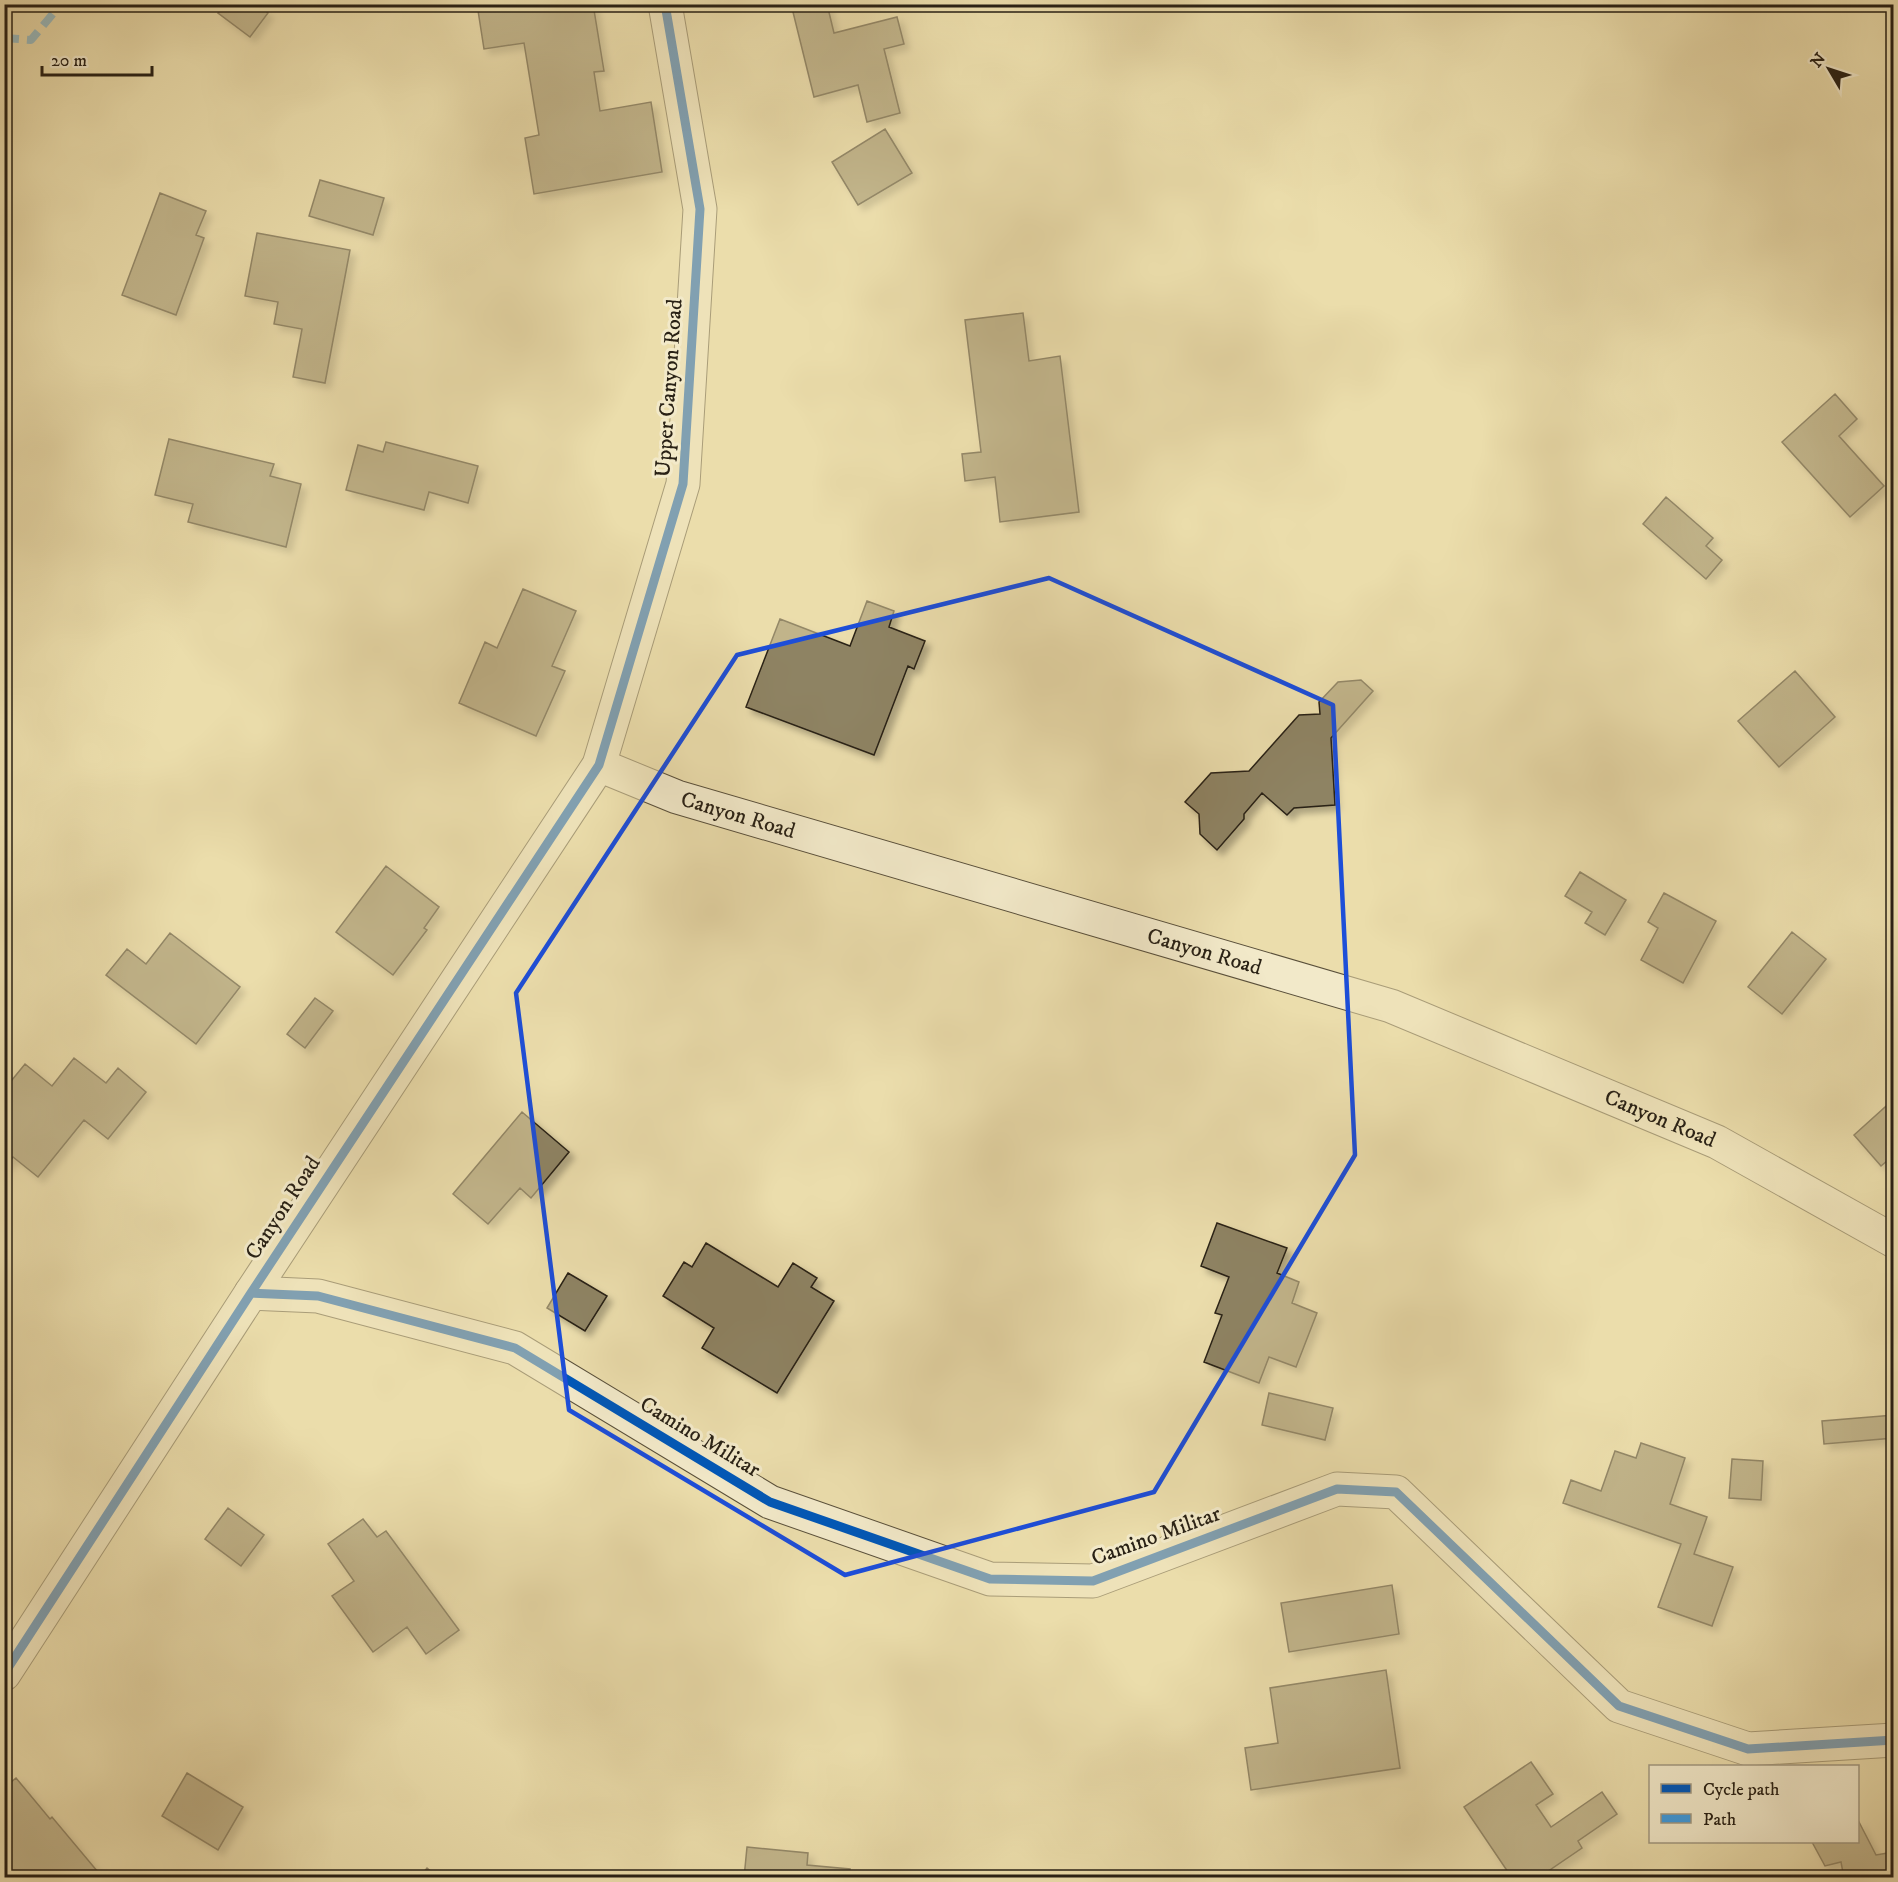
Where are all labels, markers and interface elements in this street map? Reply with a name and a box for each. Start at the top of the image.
scale bar [42,39,152,77]
north arrow [1799,39,1859,99]
text: N [1806,49,1830,72]
text: 20 m [51,50,87,72]
street label: Upper Canyon Road [649,298,689,478]
street label: Canyon Road [678,785,799,844]
street label: Canyon Road [1144,922,1265,981]
street label: Canyon Road [1600,1083,1720,1154]
street label: Canyon Road [240,1151,327,1265]
street label: Camino Militar [635,1391,766,1484]
street label: Camino Militar [1088,1500,1225,1572]
legend [1649,1765,1859,1843]
text: Cycle path [1703,1779,1780,1801]
text: Path [1703,1809,1737,1831]

